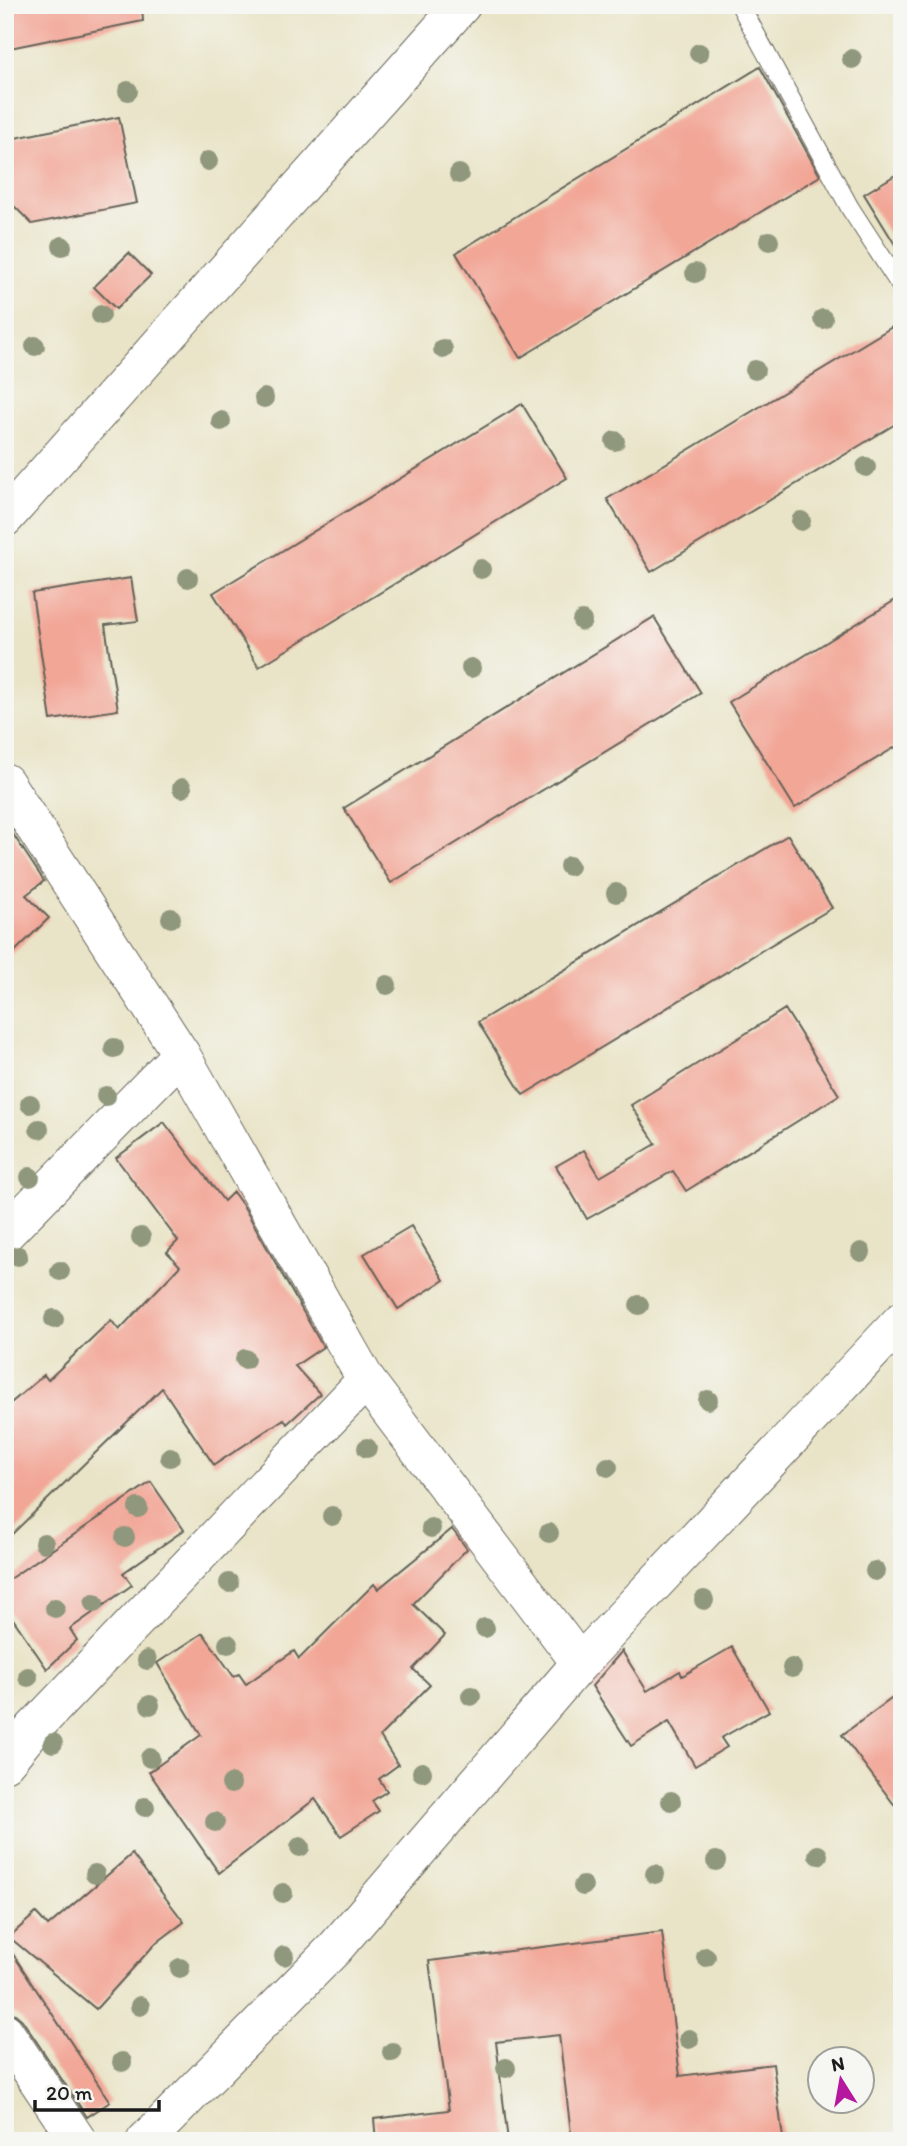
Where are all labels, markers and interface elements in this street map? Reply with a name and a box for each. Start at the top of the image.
north arrow [806,2044,876,2114]
text: N [829,2051,846,2076]
scale bar [35,2069,159,2113]
text: 20 m [46,2080,93,2105]

